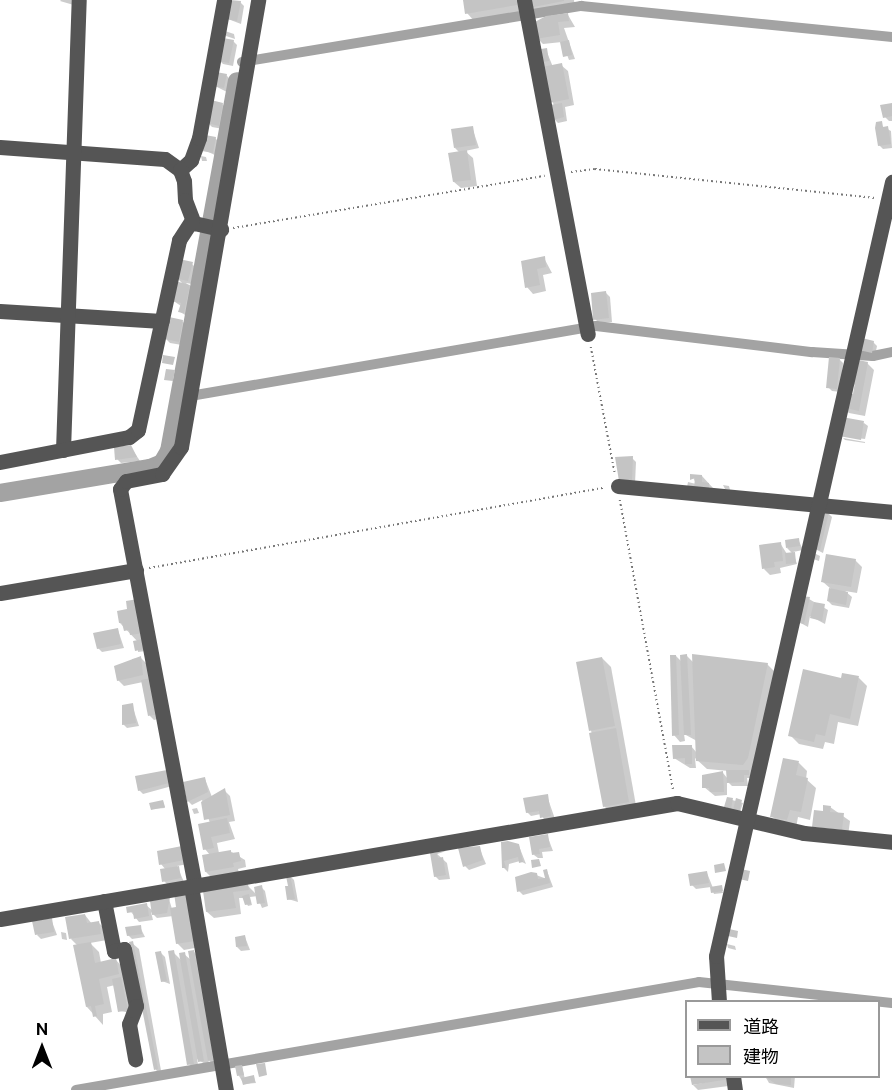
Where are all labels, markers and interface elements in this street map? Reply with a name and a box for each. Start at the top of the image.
legend [685,1000,880,1078]
text: 道路 [743,1016,779,1037]
north arrow [12,1018,72,1078]
text: N [36,1020,48,1039]
text: 建物 [743,1046,779,1067]

